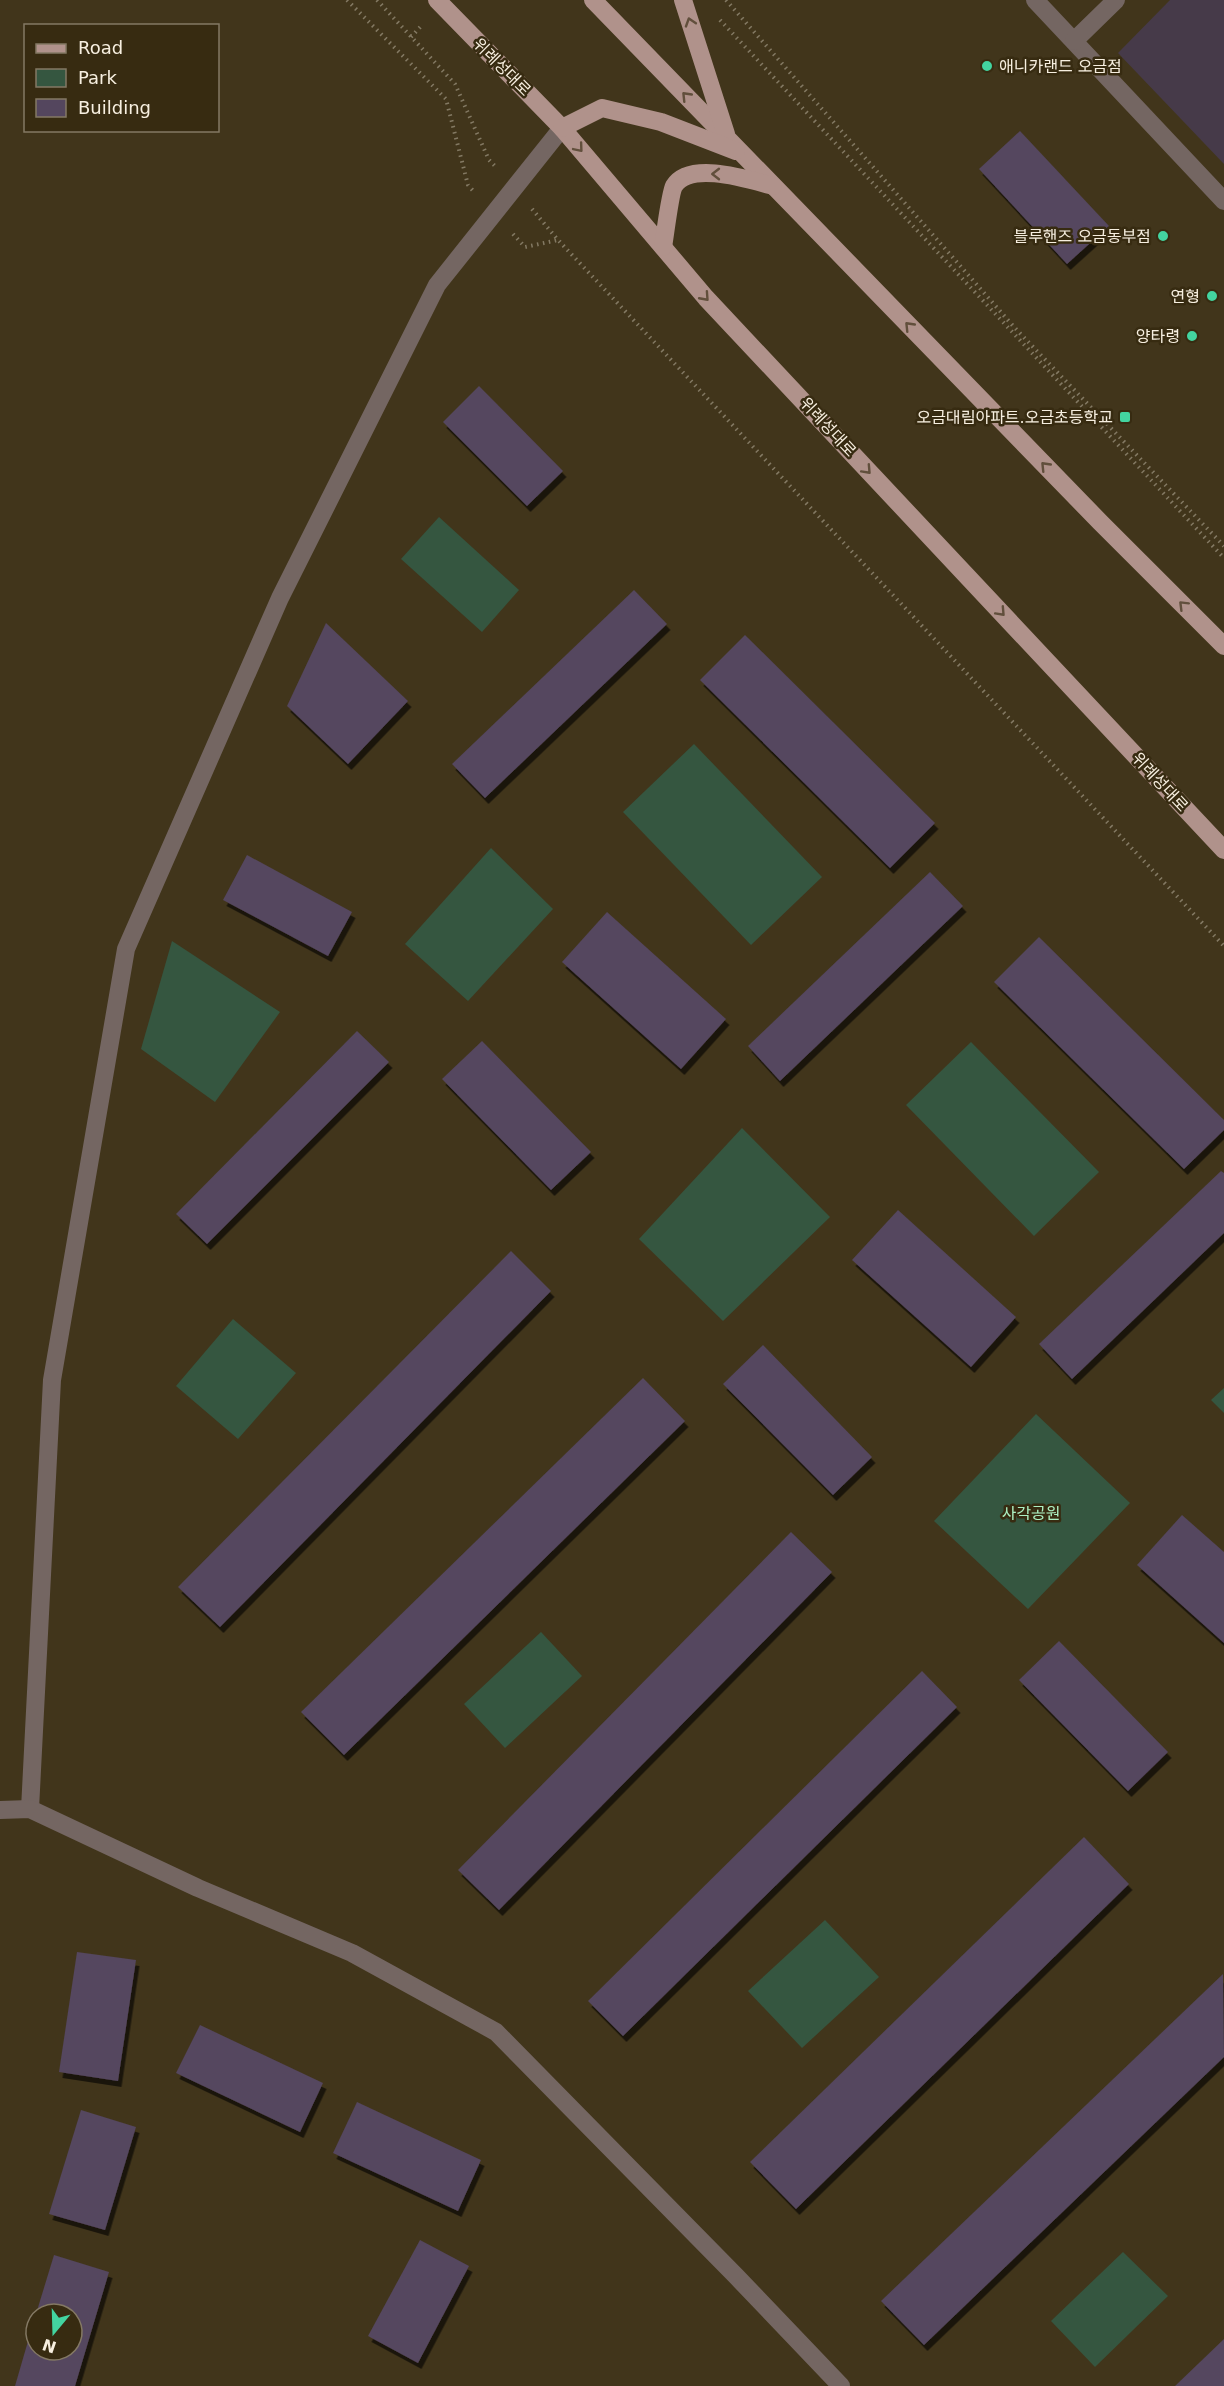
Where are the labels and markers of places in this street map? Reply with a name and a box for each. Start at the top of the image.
place label: 애니카랜드 오금점 [999,57,1122,76]
marker: 애니카랜드 오금점 [980,59,994,73]
place label: 블루핸즈 오금동부점 [1013,227,1151,246]
marker: 블루핸즈 오금동부점 [1156,229,1170,243]
place label: 연형 [1171,287,1200,306]
marker: 연형 [1205,289,1219,303]
place label: 양타령 [1136,327,1180,346]
marker: 양타령 [1185,329,1199,343]
place label: 오금대림아파트.오금초등학교 [917,408,1113,427]
marker: 오금대림아파트.오금초등학교 [1118,410,1132,424]

